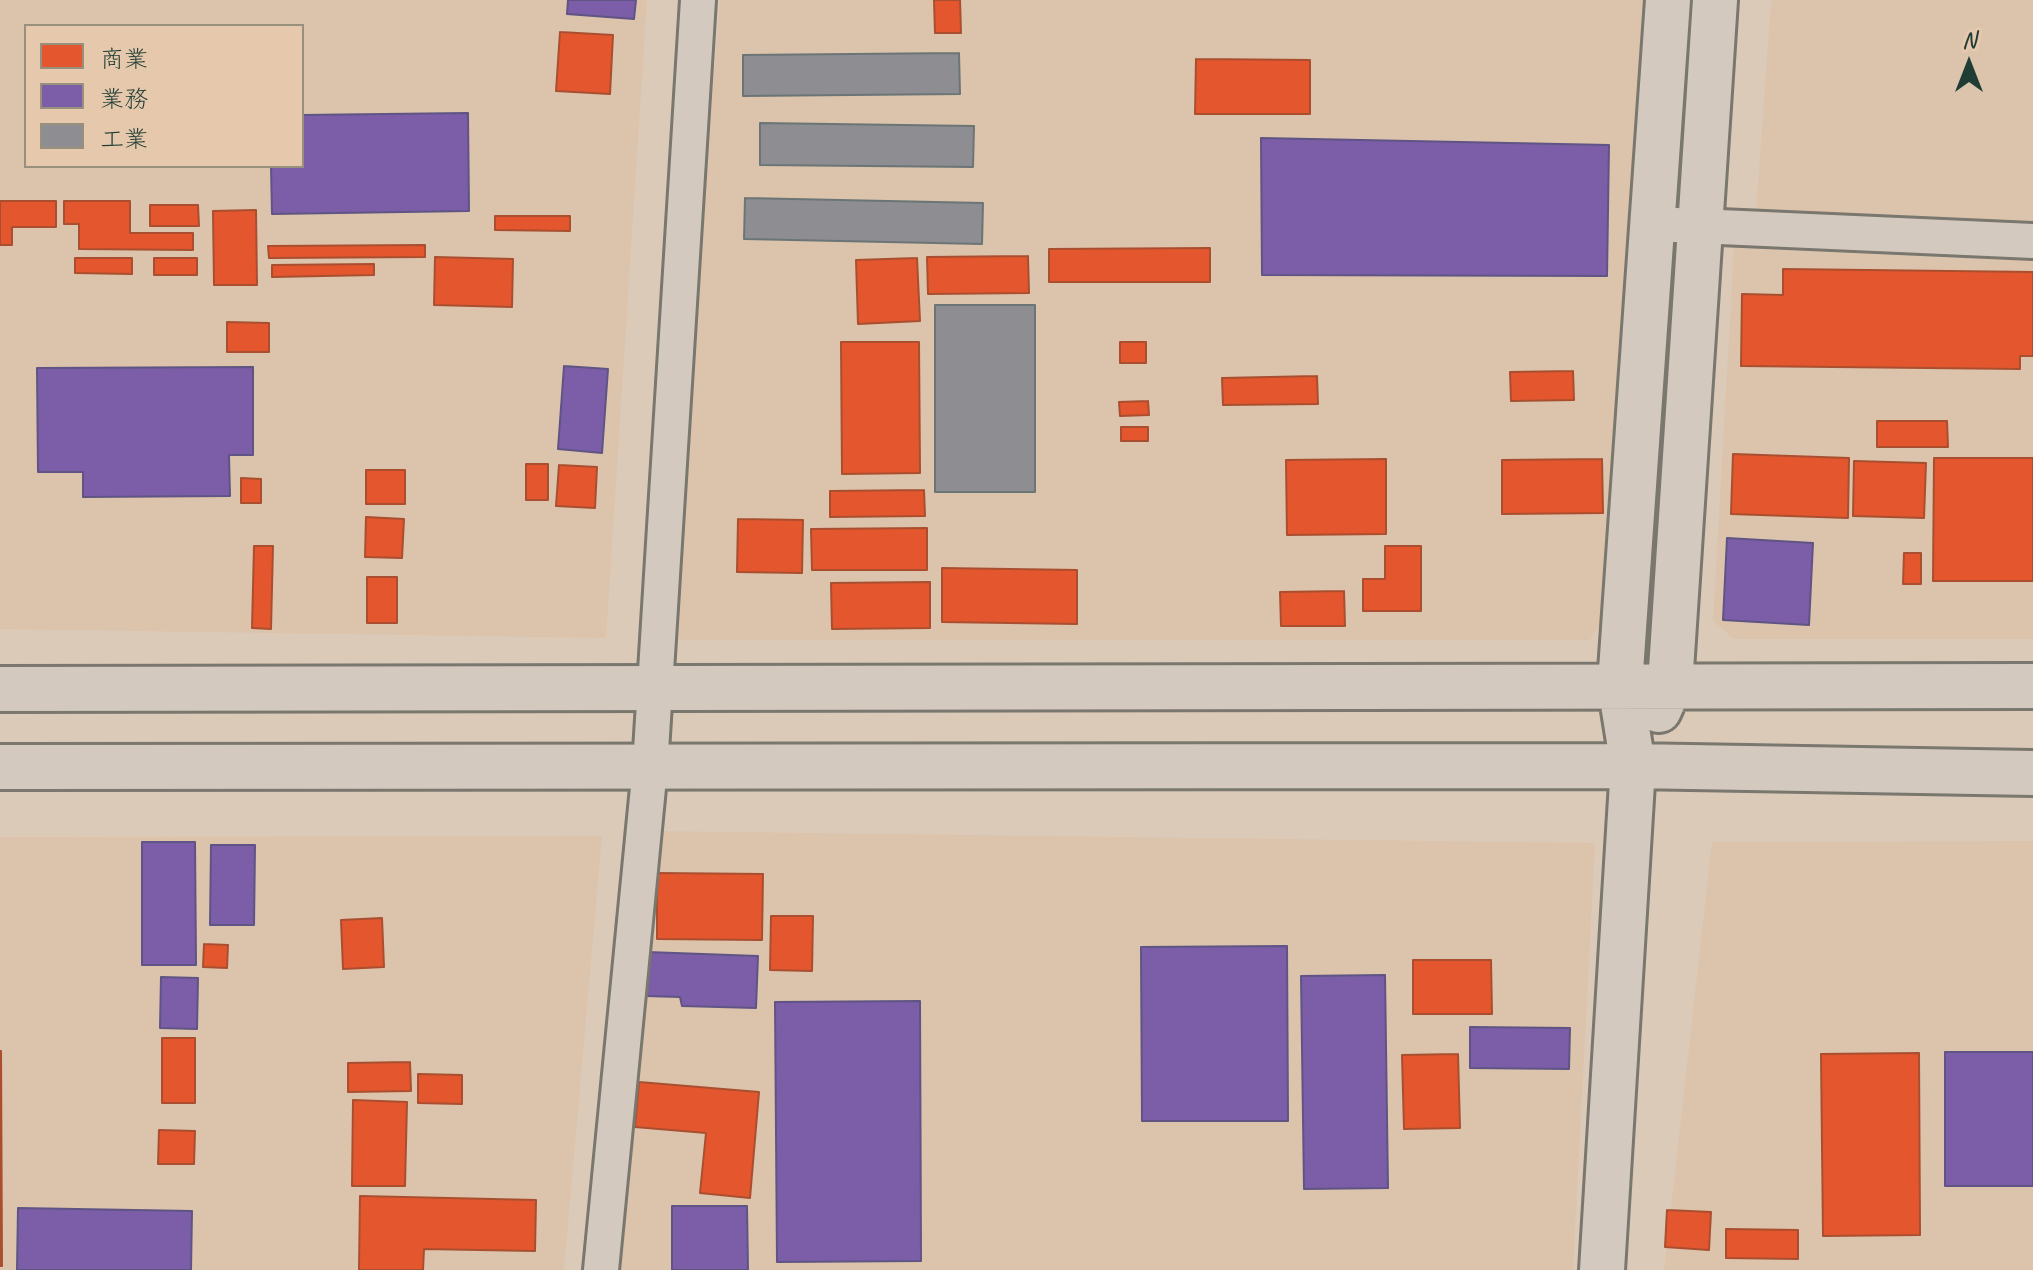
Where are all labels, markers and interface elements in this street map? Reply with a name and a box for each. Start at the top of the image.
legend [24,24,304,168]
north arrow [1929,24,2009,104]
text: N [1962,26,1976,54]
text: 商業 [100,44,148,74]
text: 業務 [100,84,148,114]
text: 工業 [100,124,148,154]

